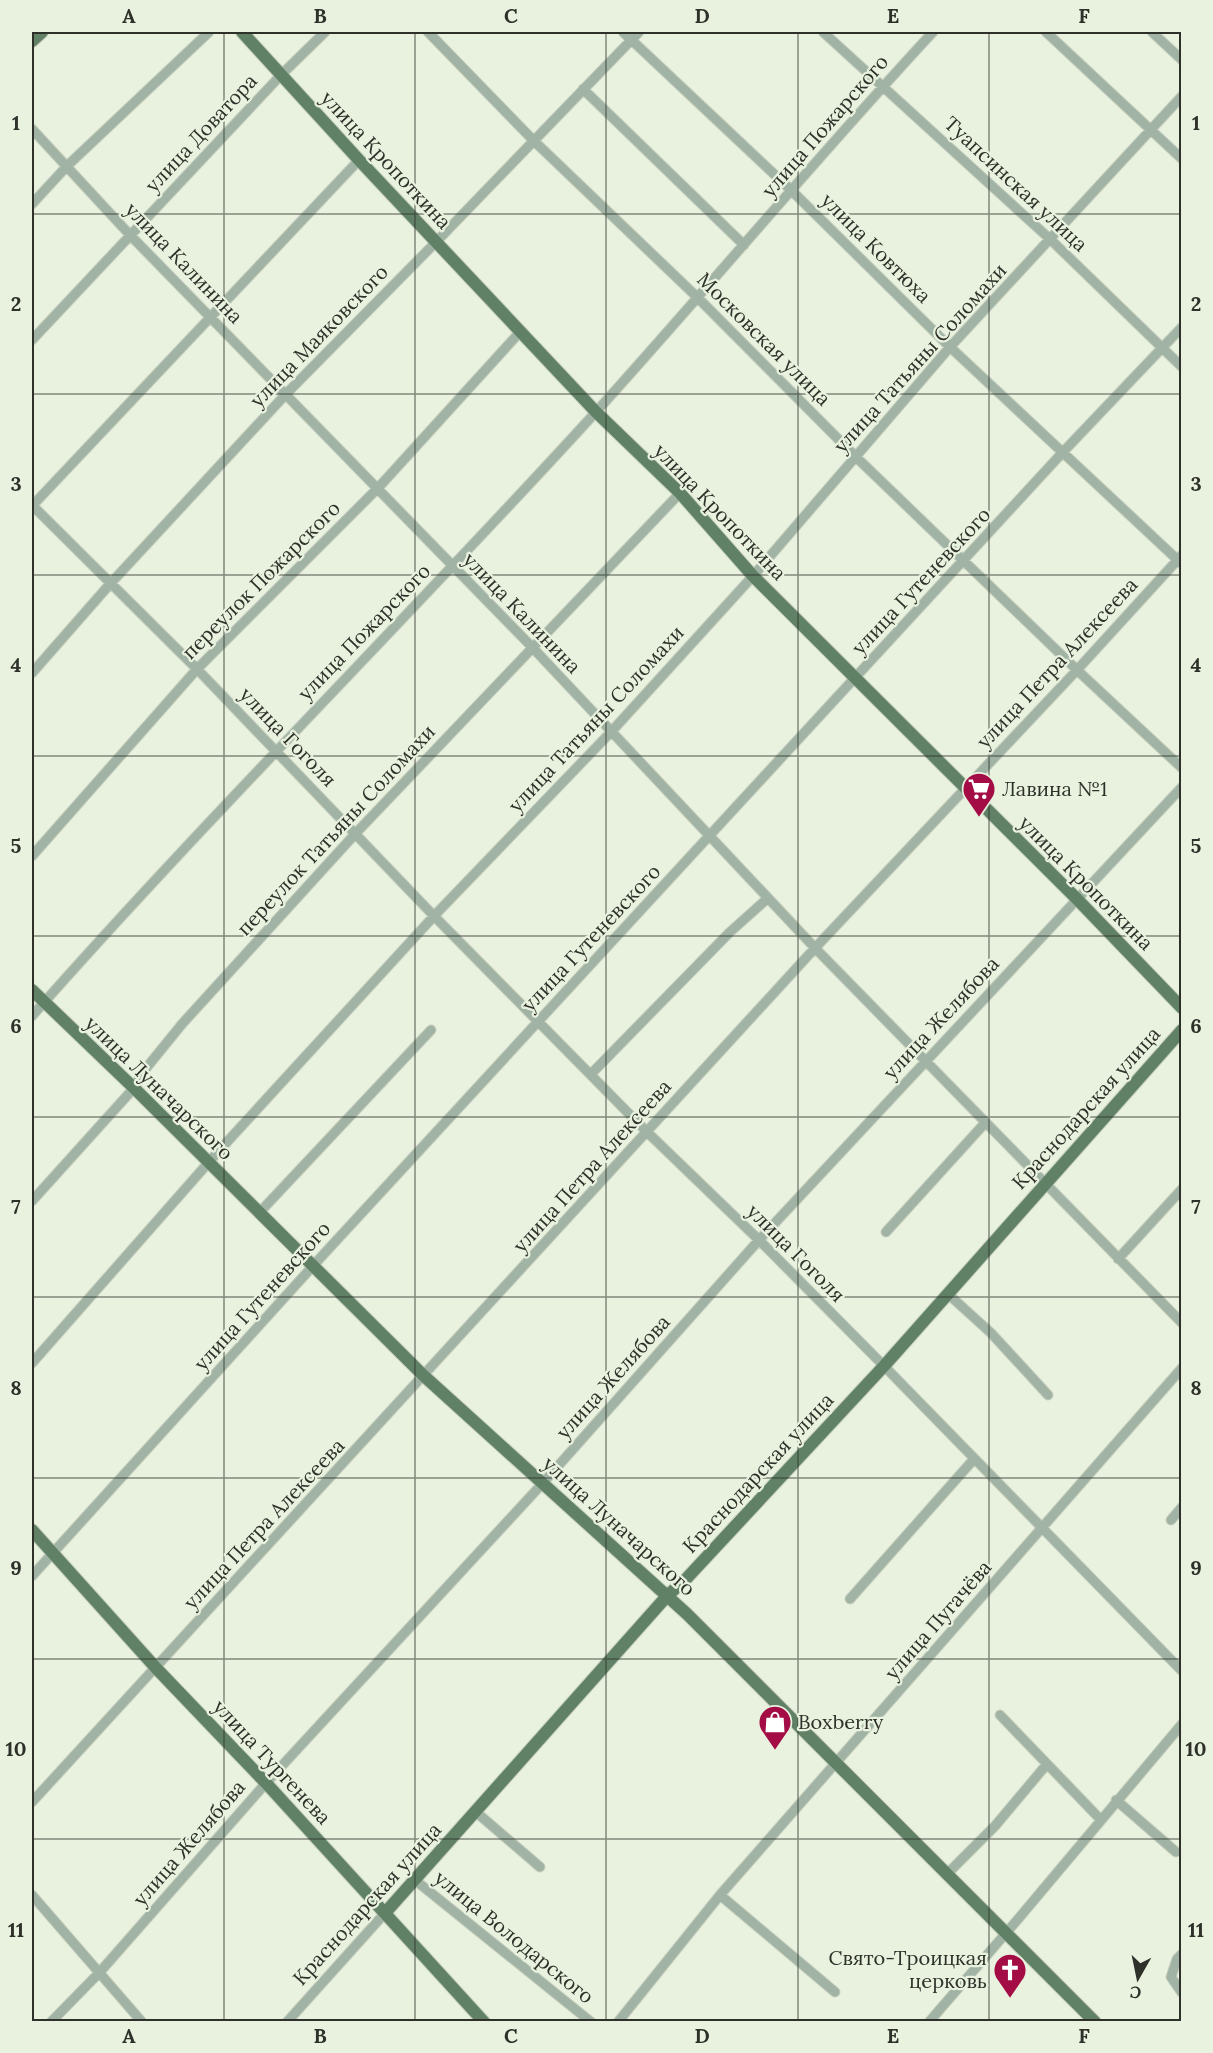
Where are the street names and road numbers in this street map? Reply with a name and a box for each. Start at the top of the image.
street label: улица Пожарского [756,49,893,202]
street label: улица Доватора [139,68,262,197]
street label: улица Кропоткина [316,85,457,234]
street label: Туапсинская улица [939,111,1093,257]
street label: улица Ковтюха [816,187,937,308]
street label: улица Калинина [120,197,249,328]
street label: улица Татьяны Соломахи [828,258,1011,458]
street label: улица Маяковского [244,259,393,412]
street label: Московская улица [692,267,836,411]
street label: улица Кропоткина [649,438,792,585]
street label: переулок Пожарского [176,495,345,664]
street label: улица Гутеневского [846,502,995,659]
street label: улица Калинина [458,547,587,678]
street label: улица Пожарского [292,558,435,705]
street label: улица Петра Алексеева [971,572,1142,753]
street label: улица Татьяны Соломахи [502,620,689,817]
street label: улица Гоголя [235,682,342,792]
street label: переулок Татьяны Соломахи [231,719,440,940]
street label: улица Кропоткина [1014,810,1159,955]
street label: улица Гутеневского [516,859,665,1016]
street label: улица Желябова [877,951,1004,1084]
street label: улица Луначарского [80,1010,239,1165]
street label: Краснодарская улица [1006,1021,1165,1194]
street label: улица Петра Алексеева [507,1074,676,1257]
street label: улица Гоголя [742,1198,851,1307]
street label: улица Гутеневского [188,1216,335,1375]
street label: улица Желябова [550,1309,675,1444]
street label: Краснодарская улица [677,1387,838,1558]
street label: улица Петра Алексеева [178,1433,349,1614]
street label: улица Луначарского [538,1451,701,1601]
street label: улица Пугачёва [879,1555,996,1684]
street label: улица Тургенева [208,1694,337,1829]
street label: улица Желябова [127,1775,250,1911]
street label: Краснодарская улица [287,1817,446,1990]
street label: улица Володарского [430,1865,599,2009]

